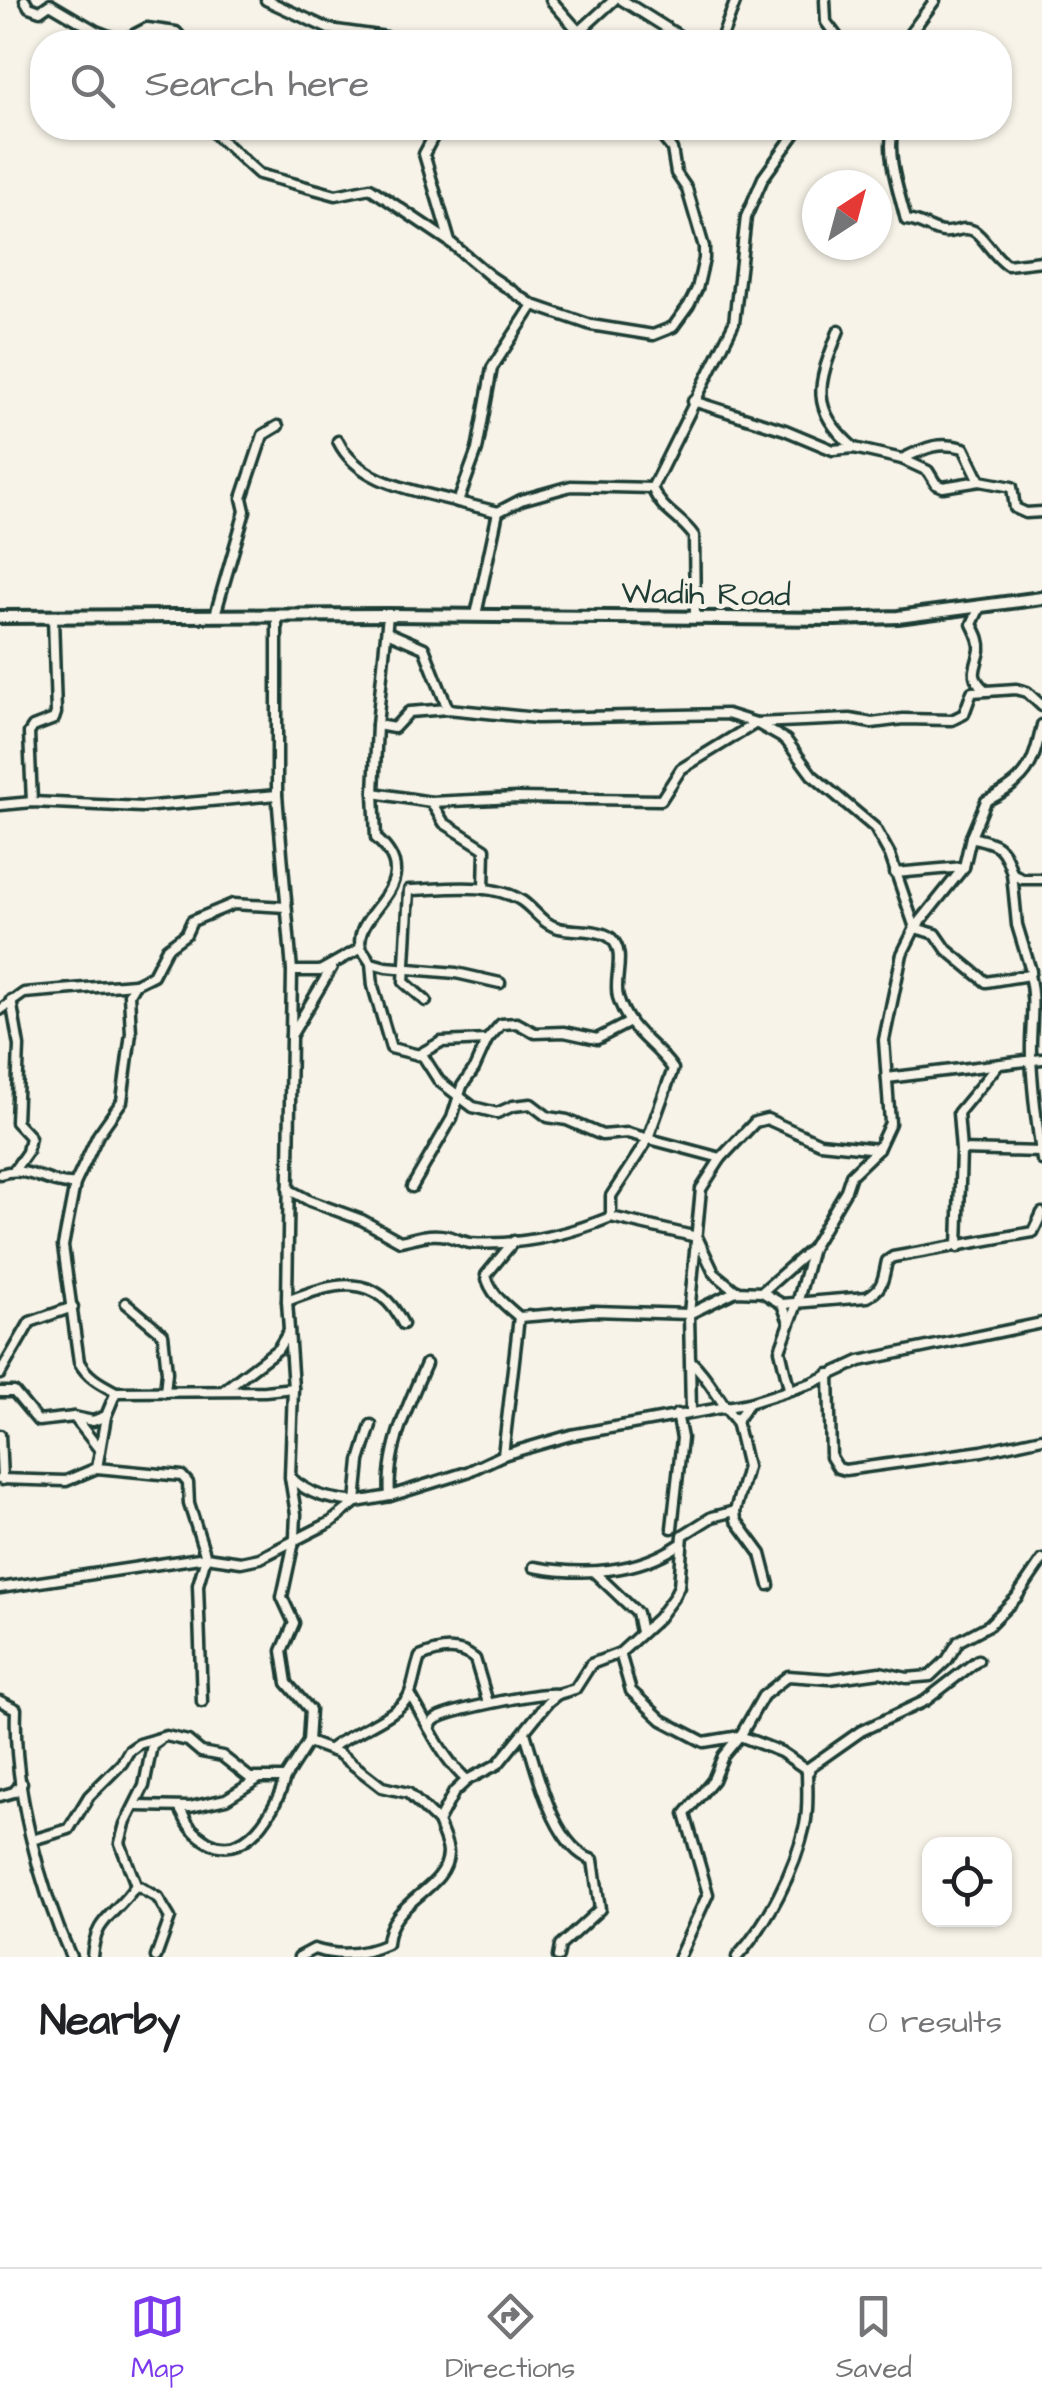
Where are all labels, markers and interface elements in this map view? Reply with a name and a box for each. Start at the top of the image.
search box [30,30,1012,140]
icon: search [65,58,120,113]
text: Search here [145,59,369,111]
north arrow [802,170,892,260]
street label: Wadih Road [621,571,791,618]
map controls [922,1837,1012,1927]
button: locate [922,1837,1012,1927]
text: Nearby [40,1993,180,2051]
text: 0 results [868,2000,1002,2045]
tab: Map [130,2289,185,2388]
tab: Directions [445,2289,575,2388]
tab: Saved [836,2289,912,2388]

